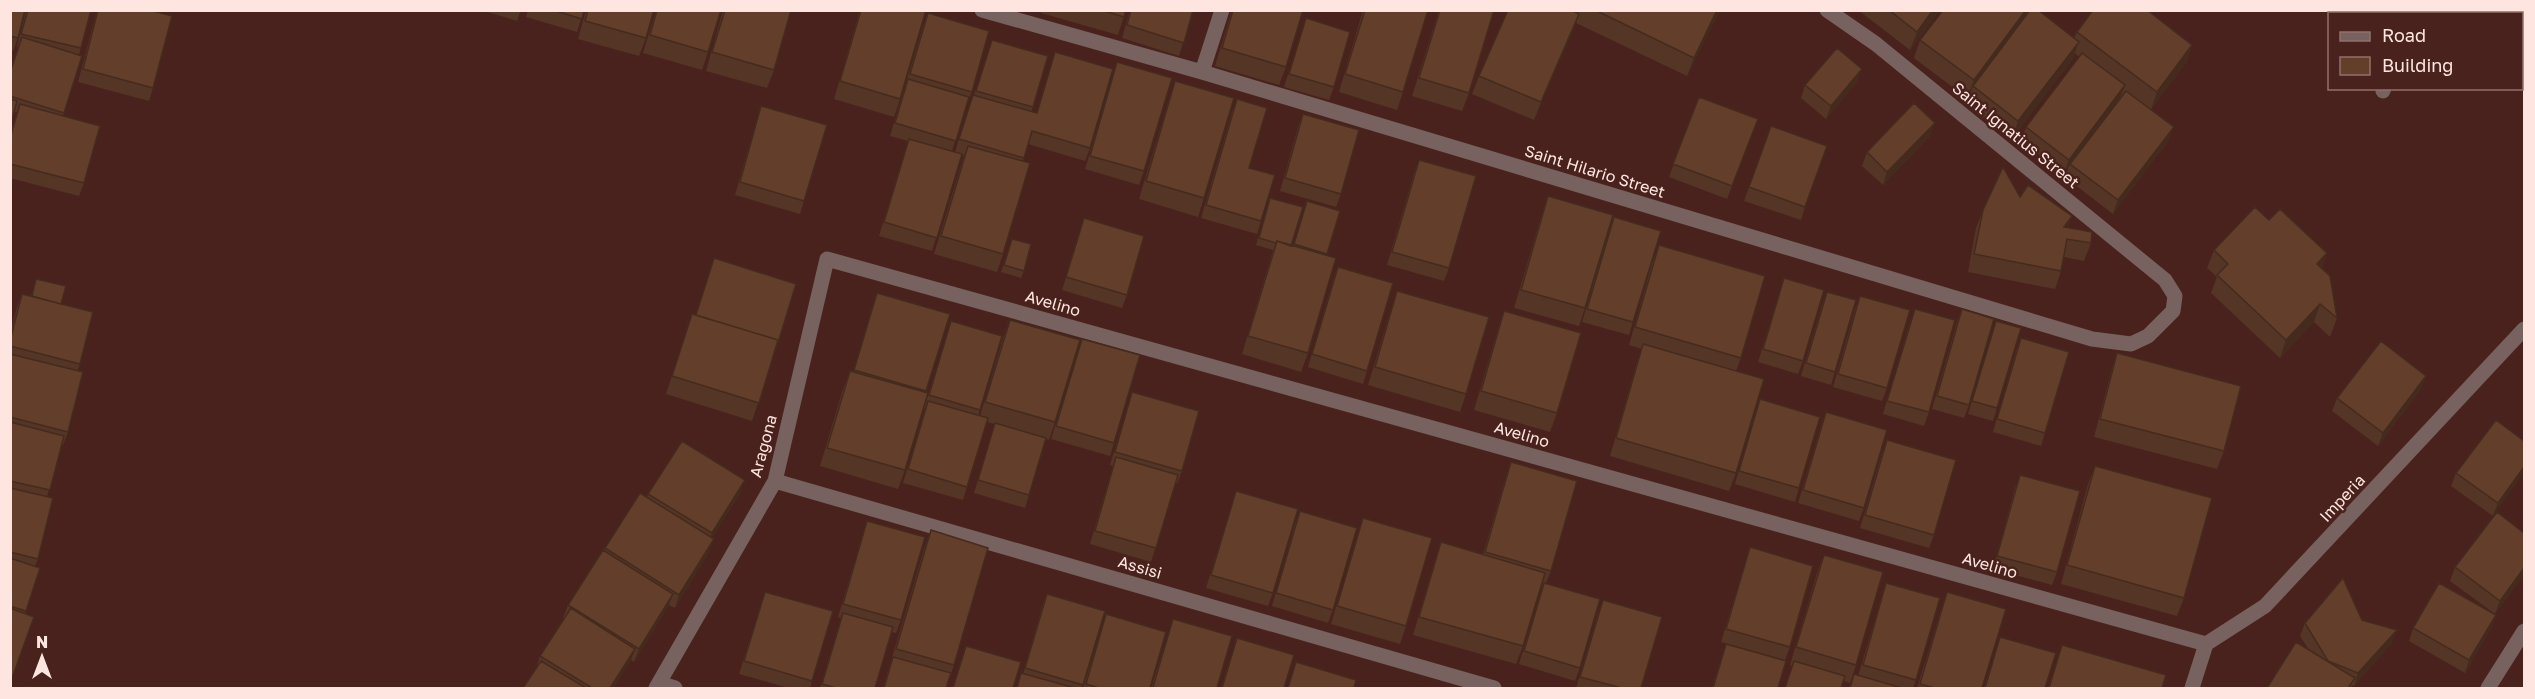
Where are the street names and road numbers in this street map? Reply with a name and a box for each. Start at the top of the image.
street label: Saint Ignatius Street [1949,78,2083,192]
street label: Saint Hilario Street [1522,140,1668,202]
street label: Avelino [1023,286,1083,320]
street label: Aragona [745,412,781,480]
street label: Avelino [1492,417,1552,451]
street label: Imperia [2315,470,2369,526]
street label: Avelino [1960,548,2020,582]
street label: Assisi [1116,551,1164,583]

